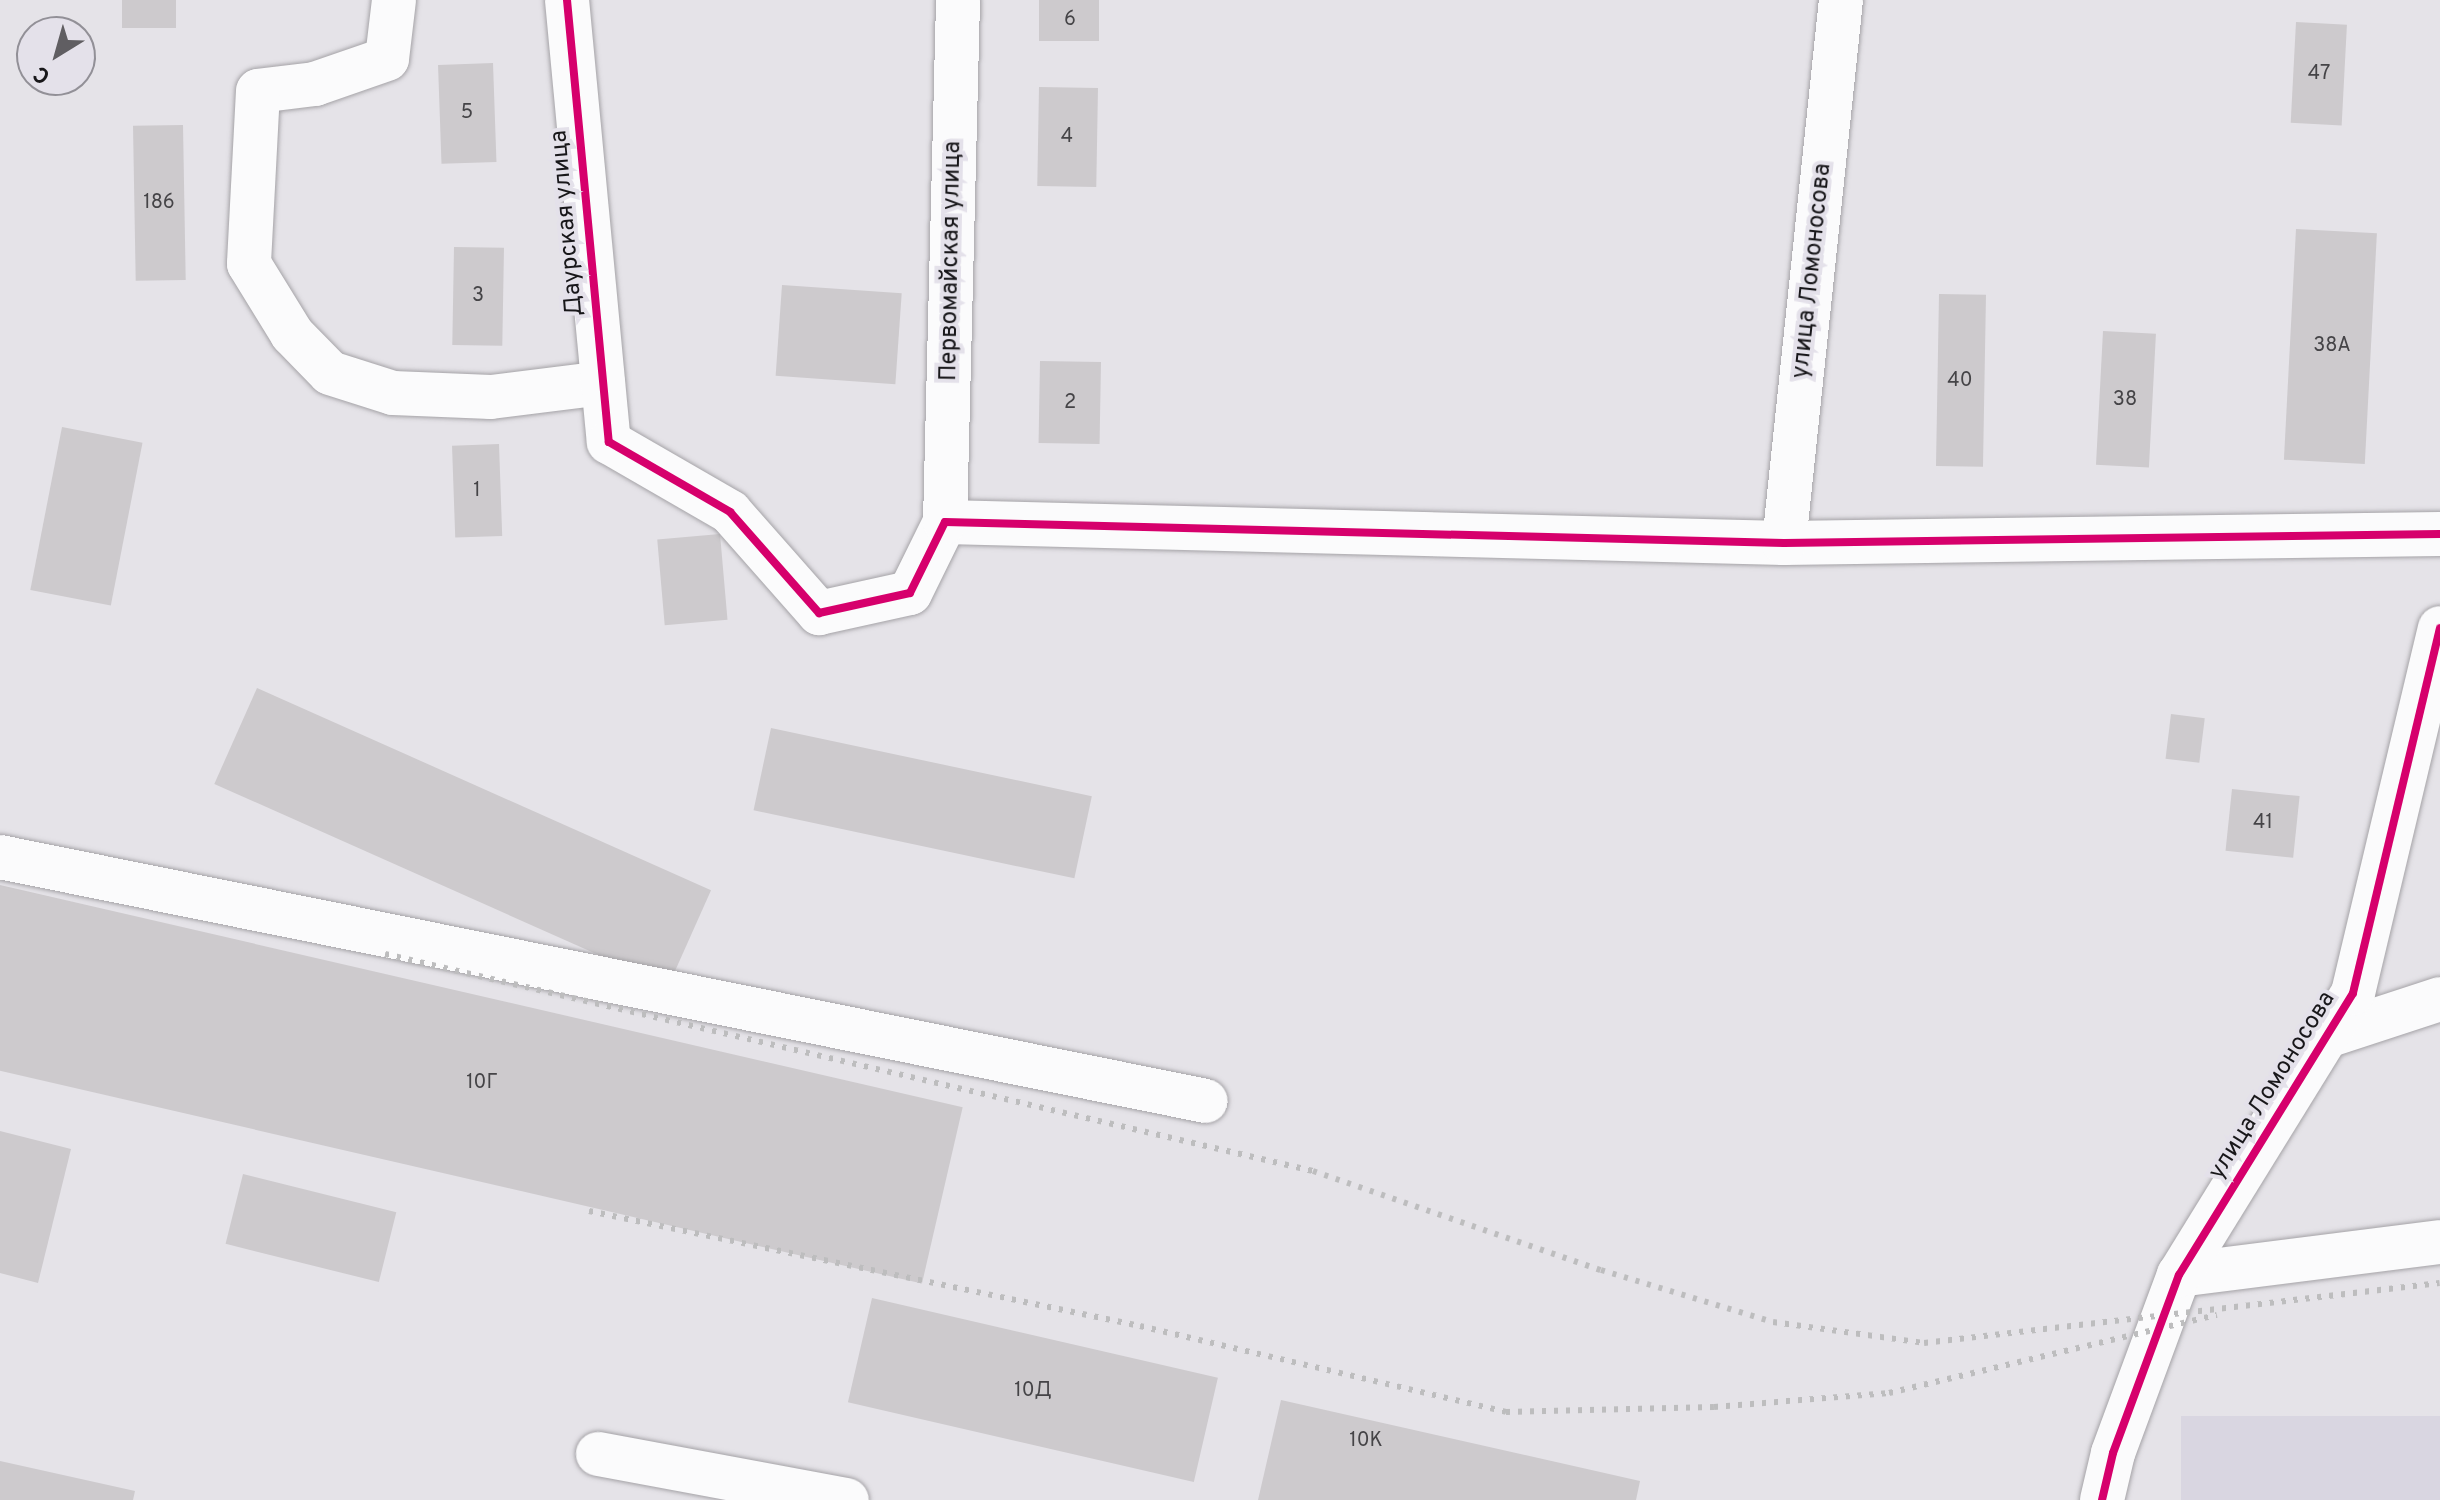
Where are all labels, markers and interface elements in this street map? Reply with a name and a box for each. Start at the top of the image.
house number: 6 [1064,8,1076,32]
north arrow [16,16,96,96]
text: С [29,59,56,89]
house number: 47 [2308,62,2330,86]
house number: 5 [461,101,473,125]
house number: 4 [1061,125,1073,149]
street label: Даурская улица [546,129,590,317]
street label: Первомайская улица [936,141,968,381]
street label: улица Ломоносова [1787,162,1839,380]
house number: 186 [143,191,175,215]
house number: 3 [472,284,484,308]
house number: 38А [2313,334,2351,358]
house number: 40 [1947,369,1973,393]
house number: 38 [2113,388,2137,412]
house number: 2 [1064,391,1076,415]
house number: 1 [473,479,481,503]
house number: 41 [2253,811,2273,835]
street label: улица Ломоносова [2203,987,2343,1185]
house number: 10Г [466,1071,498,1095]
house number: 10Д [1014,1379,1052,1403]
house number: 10К [1349,1429,1383,1453]

